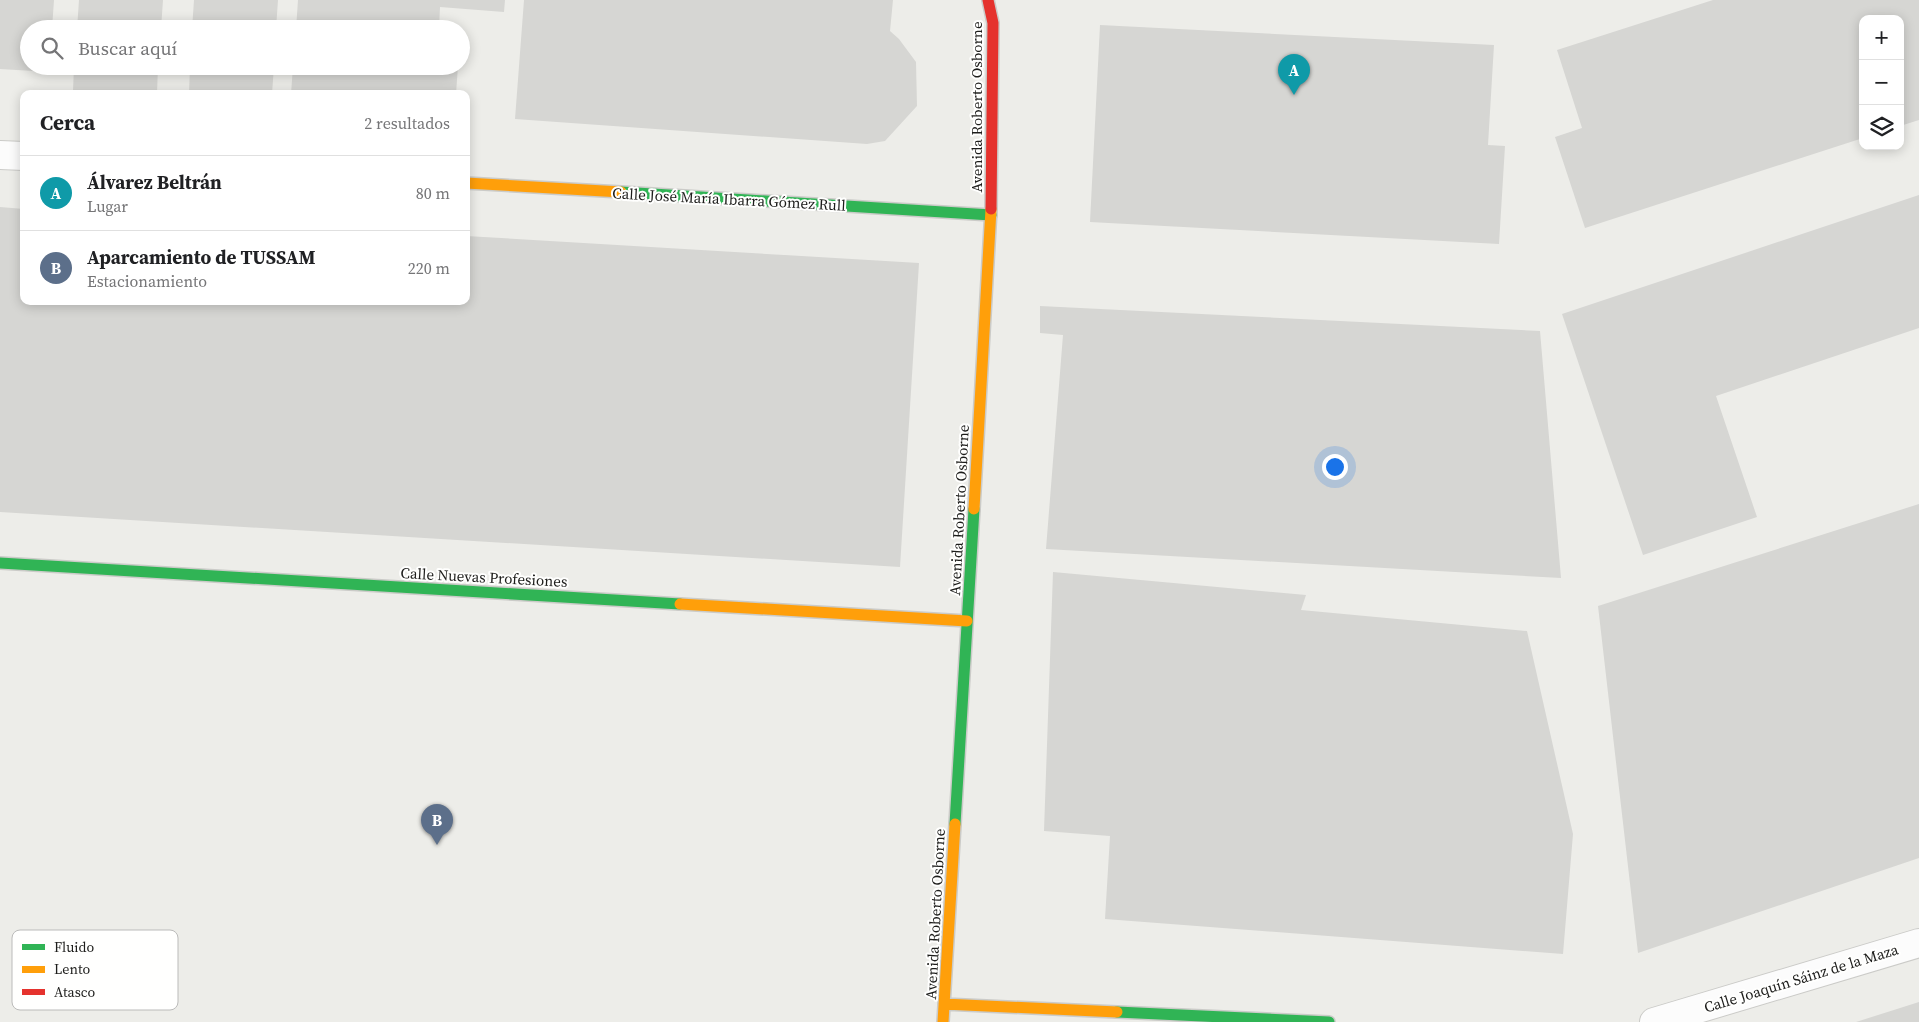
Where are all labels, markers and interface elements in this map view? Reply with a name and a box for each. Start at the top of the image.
map controls [1859,15,1904,150]
button: + [1859,15,1904,60]
search box [20,20,470,75]
street label: Avenida Roberto Osborne [966,21,987,193]
icon: search [38,34,66,62]
text: Buscar aquí [78,35,177,61]
pin: A [1278,54,1310,95]
button: − [1859,60,1904,105]
button: layers [1859,105,1904,150]
text: Cerca [40,108,95,137]
text: 2 resultados [364,112,450,134]
text: Álvarez Beltrán [87,169,222,195]
text: A [51,182,61,204]
text: 80 m [416,182,450,204]
street label: Calle José María Ibarra Gómez Rull [612,182,847,216]
text: Lugar [87,195,128,217]
text: Aparcamiento de TUSSAM [87,244,315,270]
text: B [51,257,61,279]
text: 220 m [408,257,450,279]
text: Estacionamiento [87,270,207,292]
street label: Avenida Roberto Osborne [944,424,974,596]
your location [1322,454,1348,480]
street label: Calle Nuevas Profesiones [400,562,568,592]
pin: B [421,804,453,845]
street label: Avenida Roberto Osborne [920,828,950,1000]
legend [12,930,178,1010]
text: Fluido [54,937,94,957]
street label: Calle Joaquín Sáinz de la Maza [1701,938,1901,1018]
text: Lento [54,959,90,979]
text: Atasco [54,982,96,1002]

